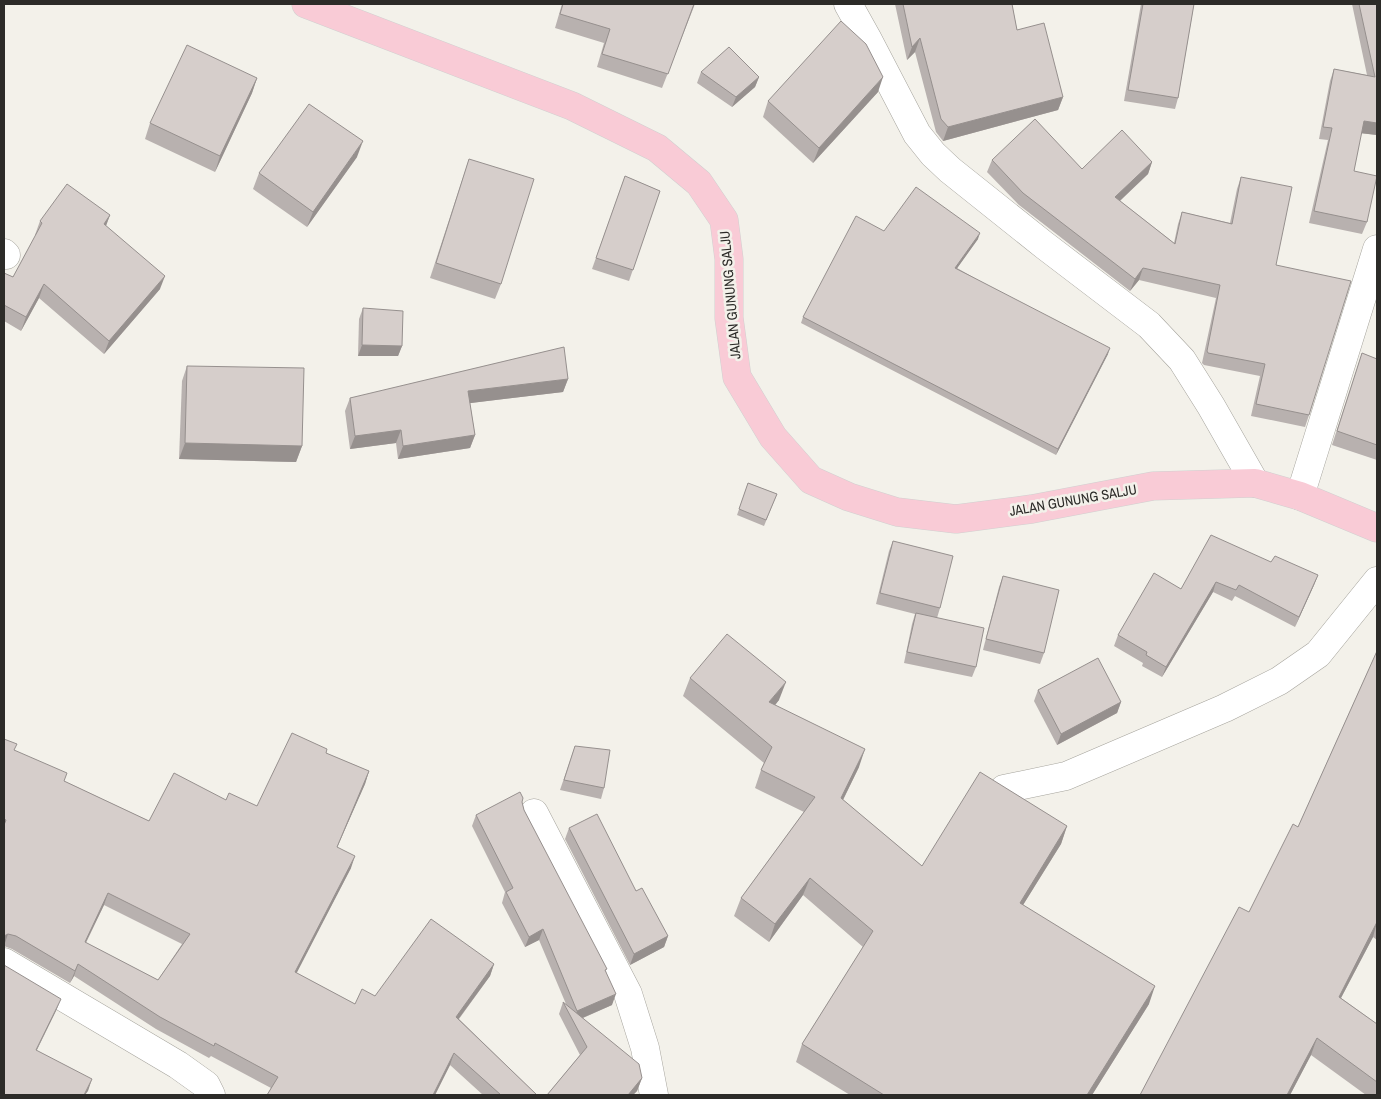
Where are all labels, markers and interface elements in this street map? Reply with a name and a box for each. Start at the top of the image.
street label: JALAN GUNUNG SALJU [715,230,745,360]
street label: JALAN GUNUNG SALJU [1008,480,1138,520]

